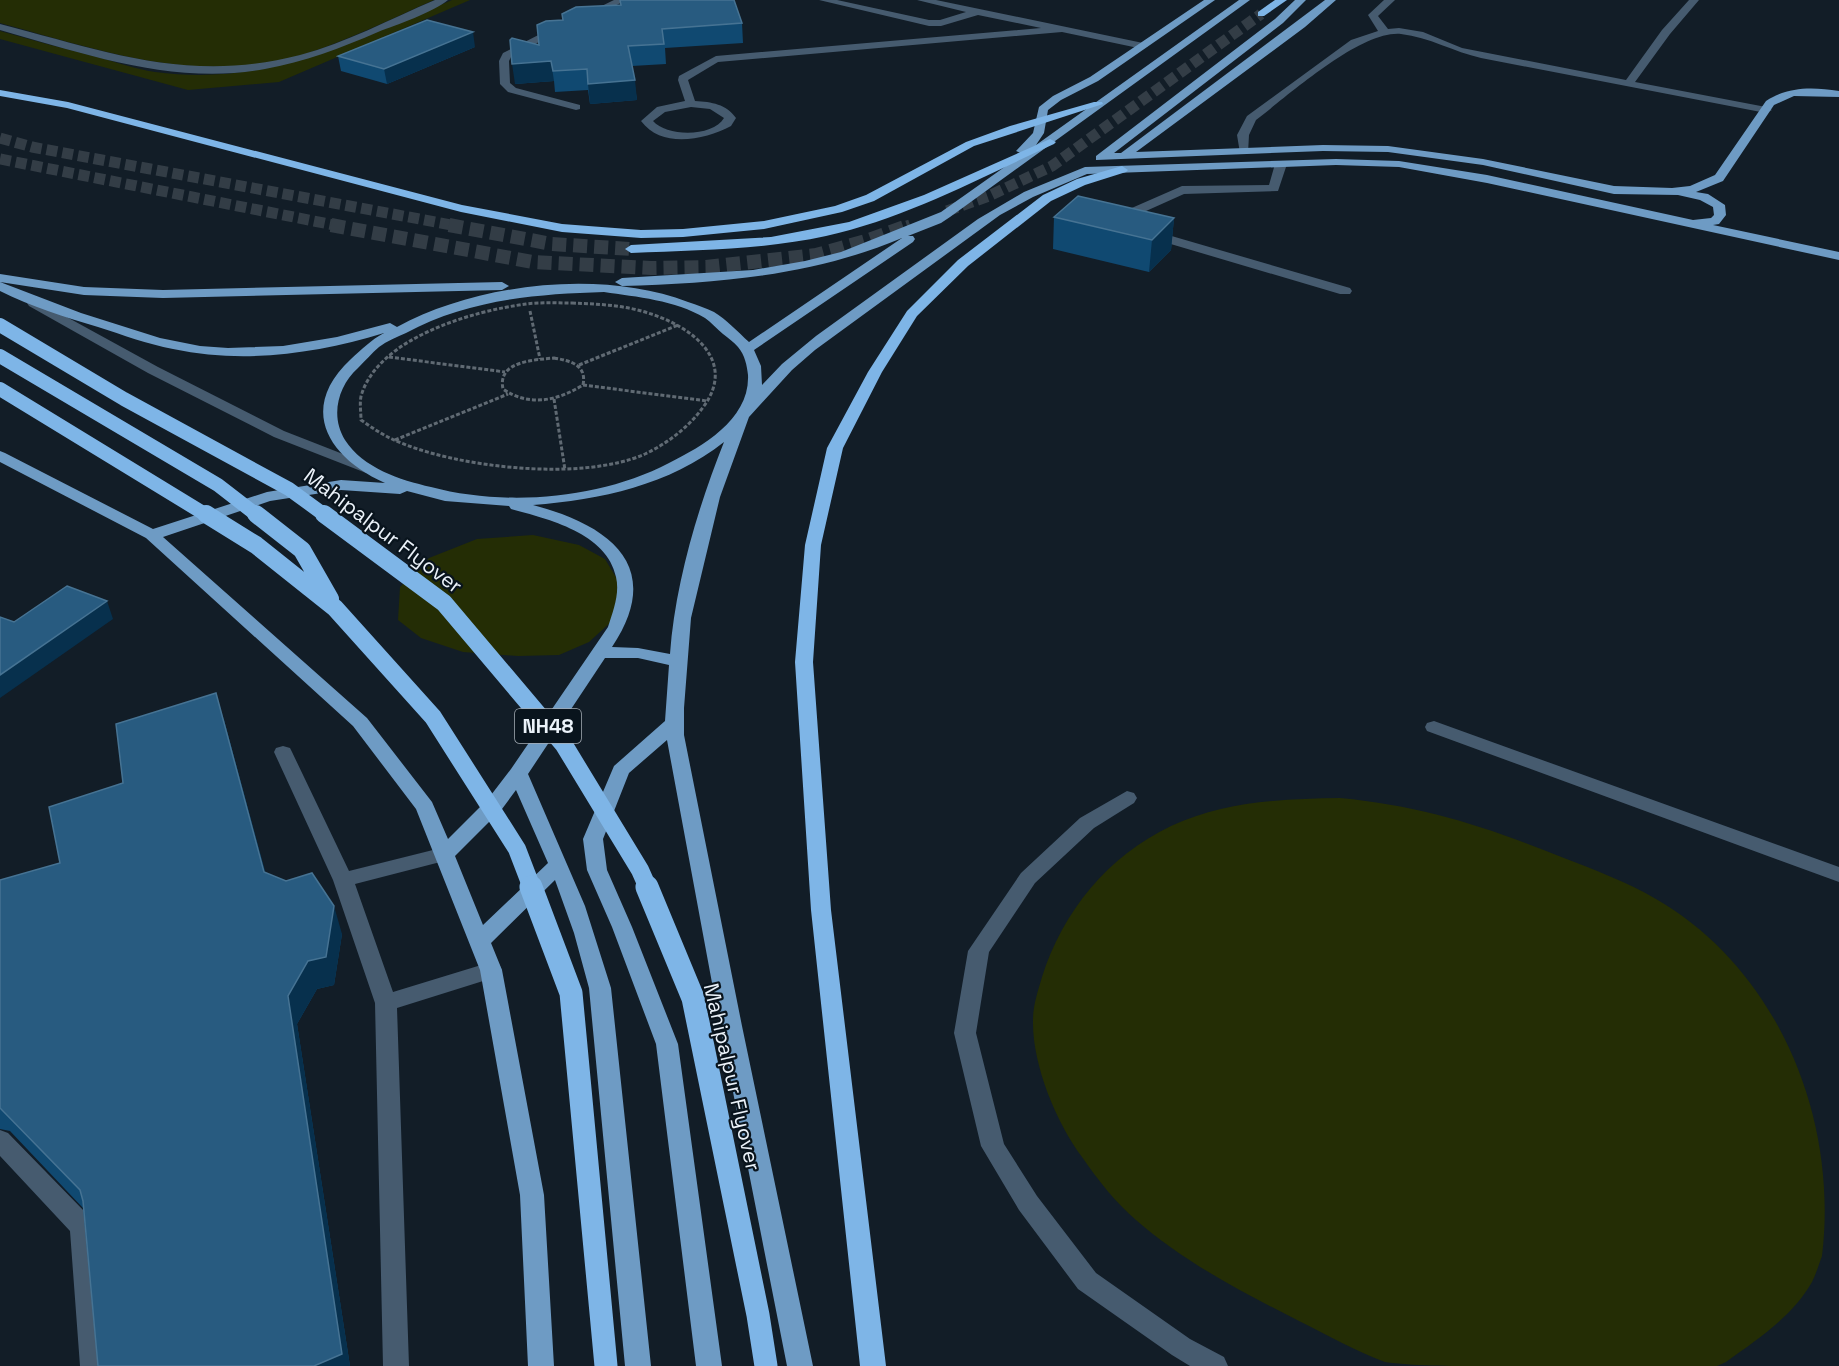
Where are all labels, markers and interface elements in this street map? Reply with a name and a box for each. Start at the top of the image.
street label: Mahipalpur Flyover [299,462,468,599]
road number: NH48 [515,709,581,743]
street label: Mahipalpur Flyover [698,980,767,1173]

